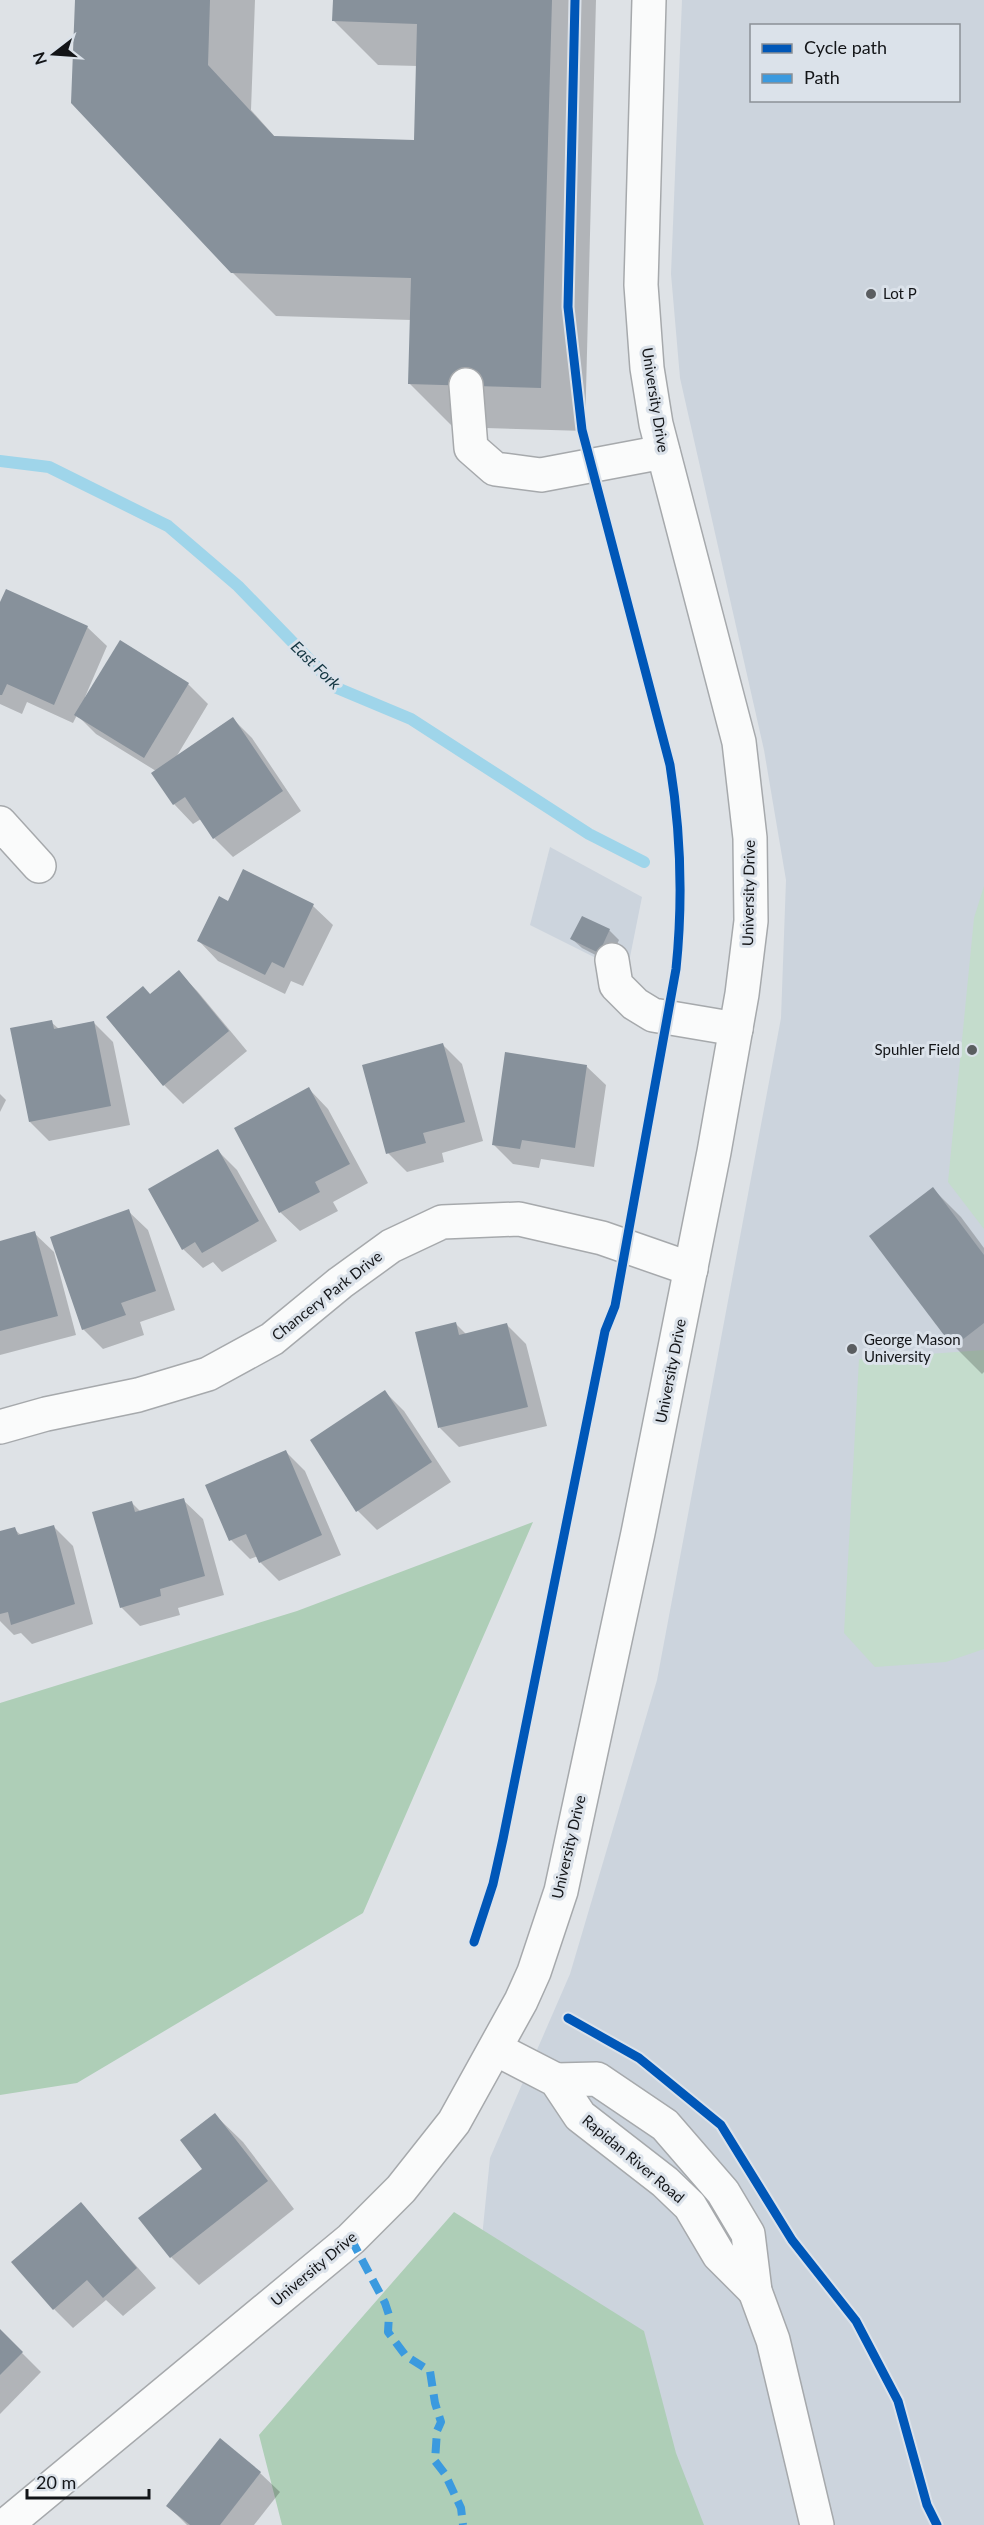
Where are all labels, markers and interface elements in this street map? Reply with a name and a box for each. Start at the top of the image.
north arrow [24,24,84,84]
legend [750,24,960,102]
text: Cycle path [804,36,887,58]
text: N [28,50,50,67]
text: Path [804,66,840,88]
place label: Lot P [883,284,917,302]
marker: Lot P [864,287,878,301]
street label: University Drive [639,346,673,454]
water label: East Fork [288,636,345,693]
street label: University Drive [738,840,758,946]
place label: Spuhler Field [875,1040,960,1058]
marker: Spuhler Field [965,1043,979,1057]
street label: Chancery Park Drive [268,1247,385,1344]
street label: University Drive [651,1317,689,1425]
place label: George Mason University [864,1330,961,1365]
marker: George Mason University [845,1342,859,1356]
street label: University Drive [547,1793,589,1900]
street label: Rapidan River Road [579,2110,688,2206]
street label: University Drive [267,2227,360,2309]
scale bar [27,2462,148,2500]
text: 20 m [36,2471,76,2493]

